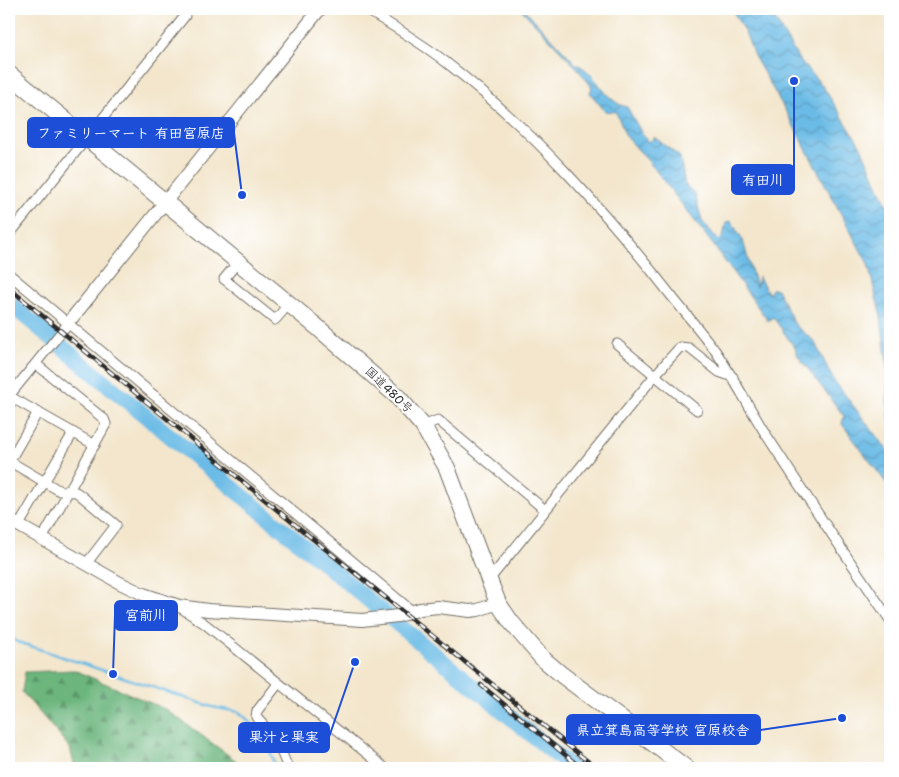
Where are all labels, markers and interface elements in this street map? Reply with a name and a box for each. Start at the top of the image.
callout: ファミリーマート 有田宮原店 [28,118,234,147]
text: ファミリーマート 有田宮原店 [37,124,225,142]
callout: 有田川 [732,165,794,194]
text: 有田川 [742,171,784,189]
street label: 国道480号 [362,363,416,417]
callout: 宮前川 [115,601,177,630]
text: 宮前川 [125,606,167,624]
callout: 県立箕島高等学校 宮原校舎 [567,715,760,744]
text: 県立箕島高等学校 宮原校舎 [577,721,749,739]
callout: 果汁と果実 [239,723,329,752]
text: 果汁と果実 [249,728,319,746]

